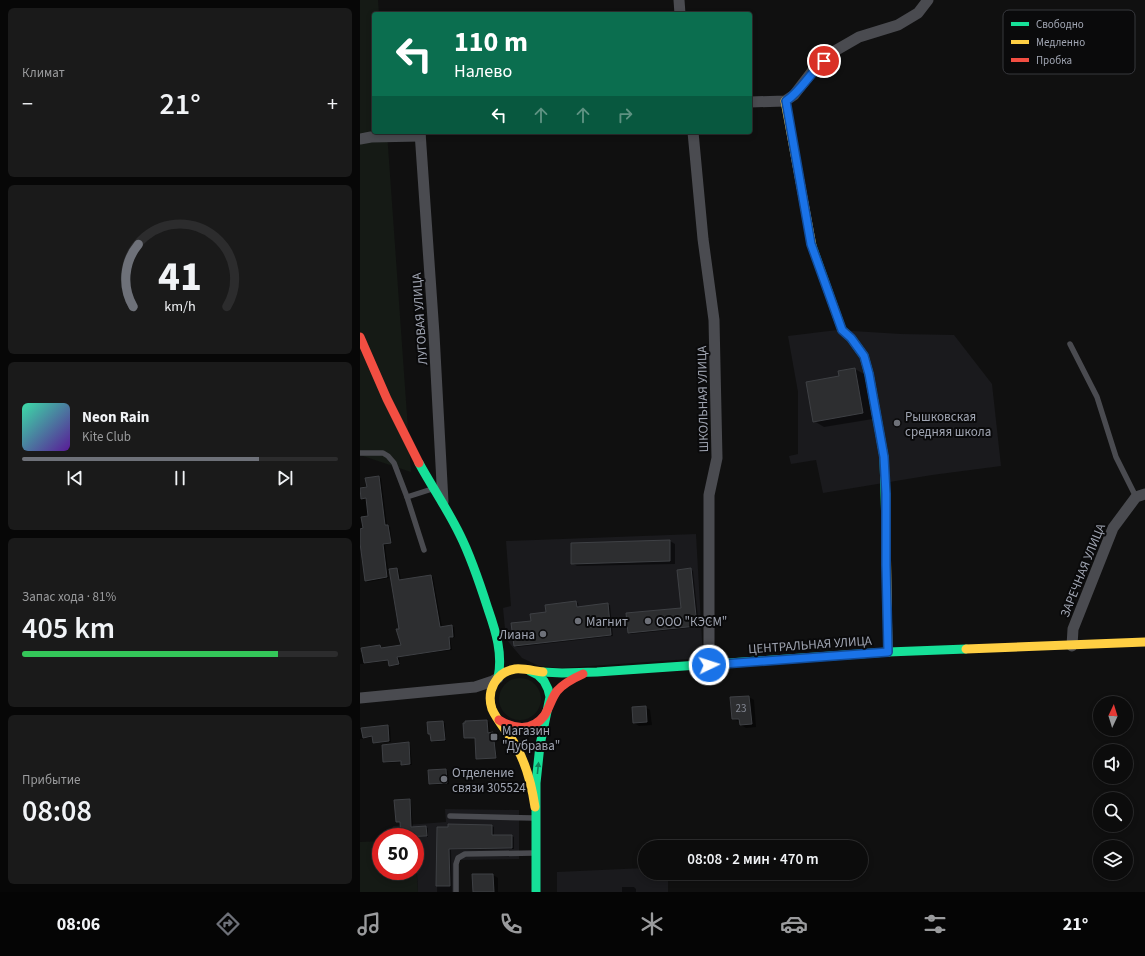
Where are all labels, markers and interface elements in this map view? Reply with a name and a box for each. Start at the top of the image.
legend [1003,10,1135,74]
text: Свободно [1036,17,1084,32]
text: 110 m [454,22,528,62]
icon: left [388,28,440,80]
text: Медленно [1036,35,1085,50]
pin [807,44,841,78]
icon: arrive [813,50,835,72]
text: Пробка [1036,53,1072,68]
text: Налево [454,59,512,84]
text: Климат [22,64,65,82]
text: 21° [159,83,201,126]
text: − [22,88,33,120]
text: + [327,88,338,120]
icon: left [488,104,510,126]
icon: ahead [530,104,552,126]
icon: ahead [572,104,594,126]
icon: right [614,104,636,126]
text: 41 [158,247,202,307]
street label: ЛУГОВАЯ УЛИЦА [408,271,432,366]
text: km/h [164,296,196,317]
street label: ШКОЛЬНАЯ УЛИЦА [693,345,713,452]
text: Neon Rain [82,407,149,428]
place label: Рышковская средняя школа [905,408,991,441]
marker: Рышковская средняя школа [892,418,902,428]
text: Kite Club [82,428,131,446]
icon: previous [64,467,86,489]
icon: pause [169,467,191,489]
icon: next [274,467,296,489]
street label: ЗАРЕЧНАЯ УЛИЦА [1056,520,1110,620]
text: Запас хода · 81% [22,588,116,606]
text: 405 km [22,607,115,650]
place label: Магнит [586,613,628,631]
place label: ООО "КЭСМ" [656,613,727,631]
marker: Магнит [573,616,583,626]
marker: ООО "КЭСМ" [643,616,653,626]
place label: Лиана [499,626,535,644]
marker: Лиана [538,629,548,639]
street label: ЦЕНТРАЛЬНАЯ УЛИЦА [748,632,873,658]
position arrow [688,644,730,686]
north arrow [1093,696,1133,736]
map controls [1093,696,1133,880]
house number: 23 [736,701,746,716]
place label: Магазин "Дубрава" [502,722,560,755]
marker: Магазин "Дубрава" [489,732,499,742]
button: sound [1093,744,1133,784]
one-way arrow [535,762,541,774]
place label: Отделение связи 305524 [452,764,526,797]
text: Прибытие [22,771,81,789]
marker: Отделение связи 305524 [439,774,449,784]
text: 08:08 [22,790,92,833]
button: search [1093,792,1133,832]
speed limit sign: 50 [372,828,424,880]
button: layers [1093,840,1133,880]
text: 08:08 · 2 мин · 470 m [687,849,819,870]
icon: directions [214,910,242,938]
icon: music [355,910,383,938]
icon: phone [497,910,525,938]
icon: climate [638,910,666,938]
icon: car [780,910,808,938]
icon: filters [921,910,949,938]
text: 08:06 [57,912,100,937]
text: 21° [1063,912,1088,937]

